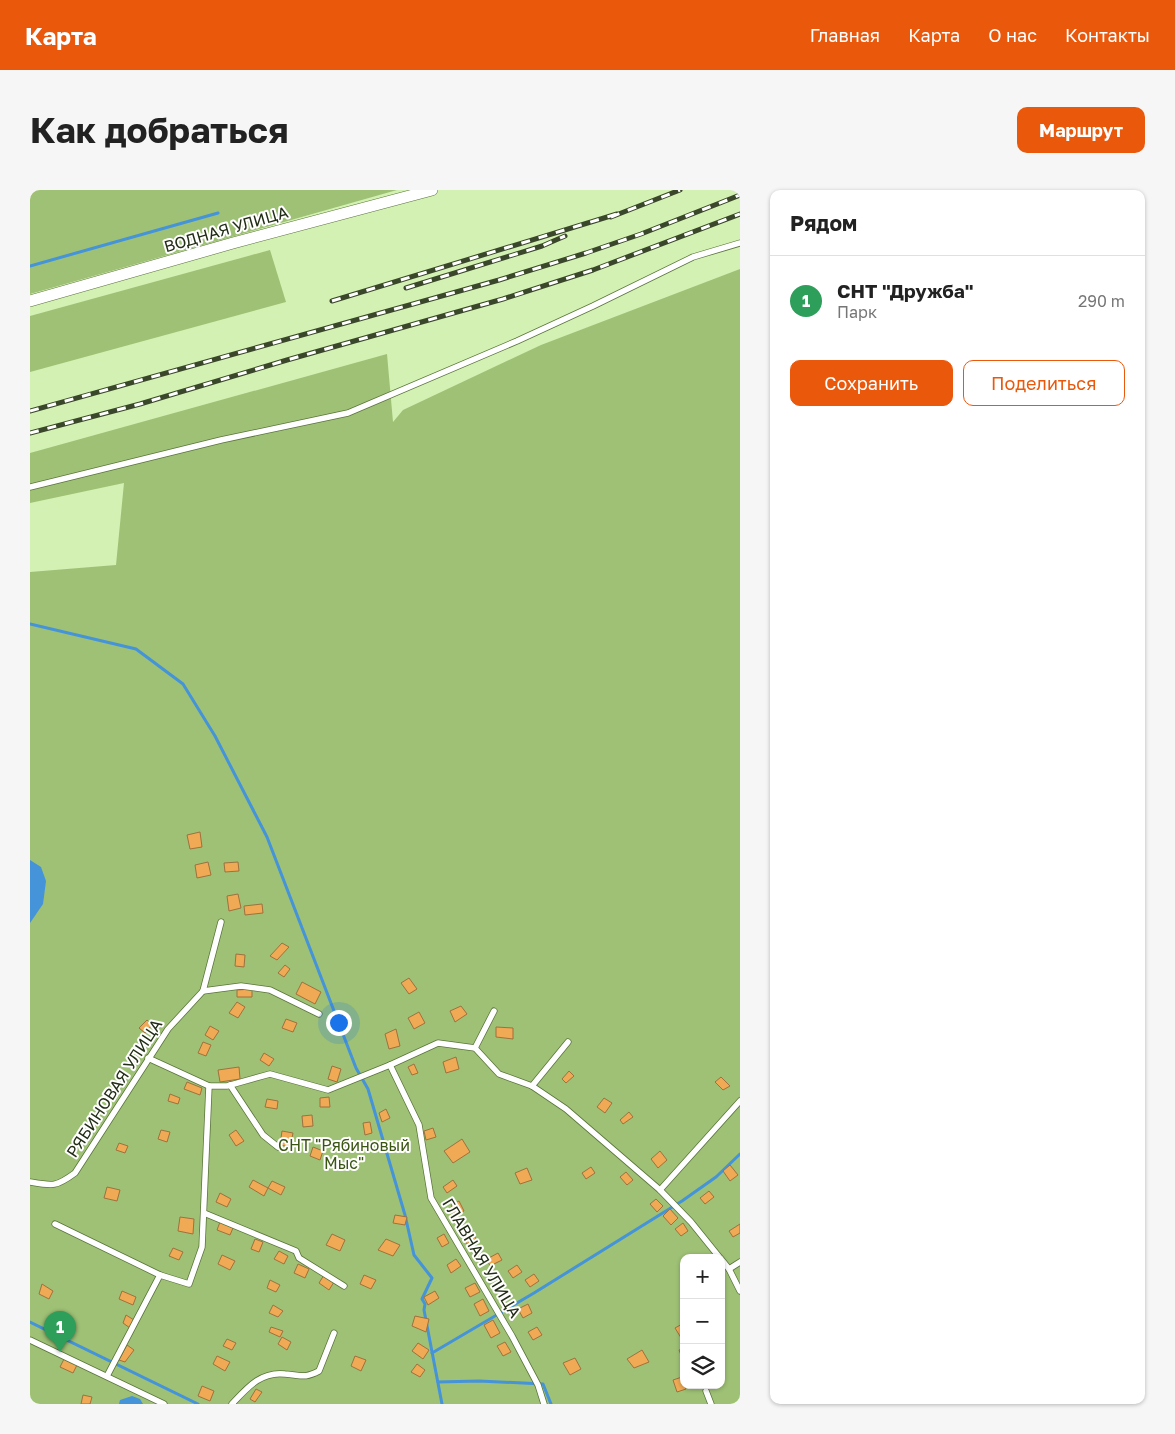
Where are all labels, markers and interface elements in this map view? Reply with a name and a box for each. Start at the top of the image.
text: Карта [25,21,97,50]
text: Главная [810,24,880,46]
text: Карта [908,24,960,46]
text: О нас [988,24,1037,46]
text: Контакты [1065,24,1150,46]
button: Маршрут [1017,107,1145,153]
text: Как добраться [30,109,288,151]
street label: ВОДНАЯ УЛИЦА [162,202,291,256]
text: Рядом [790,210,857,236]
text: СНТ "Дружба" [837,279,973,302]
text: 1 [802,291,810,311]
text: 290 m [1078,291,1125,311]
text: Парк [837,302,877,322]
button: Сохранить [790,360,953,406]
button: Поделиться [963,360,1125,406]
your location [326,1010,352,1036]
street label: РЯБИНОВАЯ УЛИЦА [62,1015,166,1161]
park label: СНТ "Рябиновый Мыс" [278,1135,410,1173]
street label: ГЛАВНАЯ УЛИЦА [438,1195,526,1322]
map controls [680,1254,725,1389]
button: + [680,1254,725,1299]
button: − [680,1299,725,1344]
pin: 1 [44,1311,76,1352]
button: layers [680,1344,725,1389]

